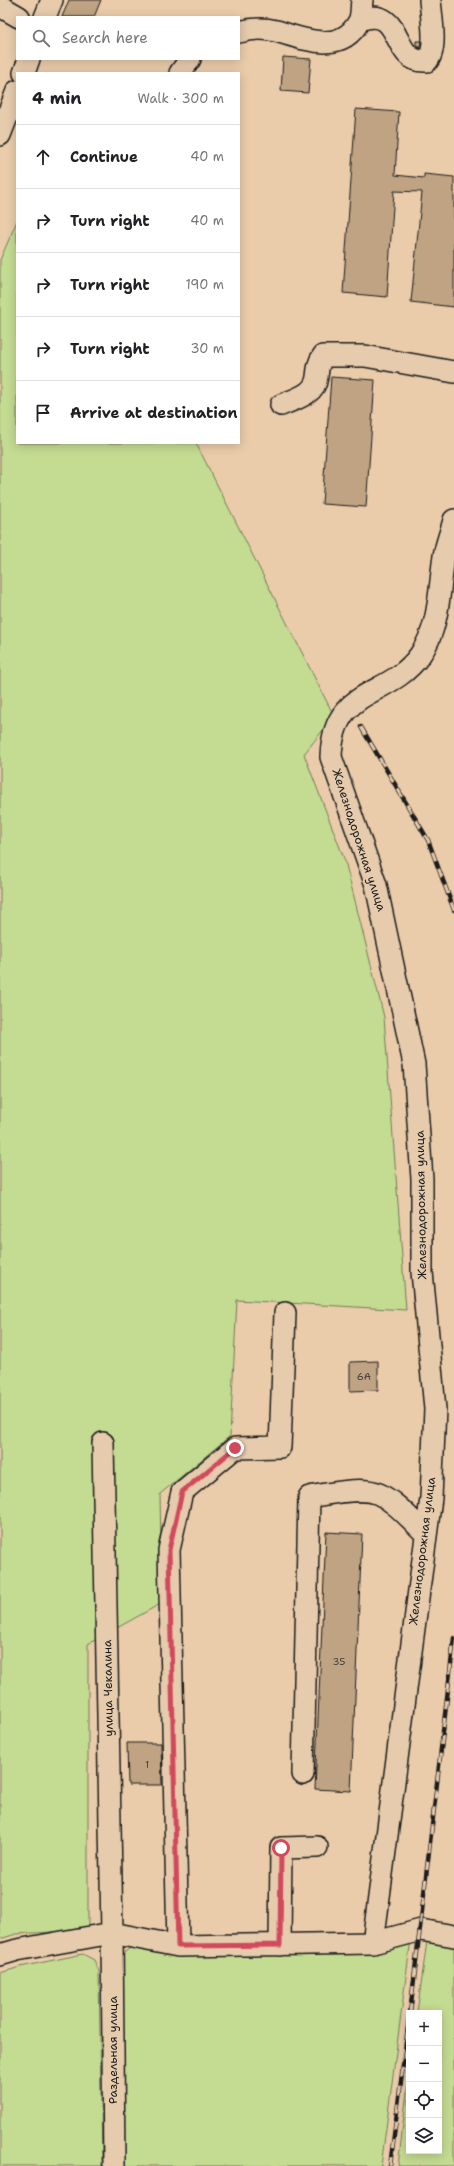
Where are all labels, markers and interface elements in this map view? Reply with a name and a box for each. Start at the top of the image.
search box [16,16,240,60]
icon: search [30,27,52,49]
text: Search here [62,28,148,48]
text: 4 min [32,87,82,109]
text: Walk · 300 m [137,90,224,107]
icon: ahead [32,146,54,168]
text: Continue [70,147,138,167]
text: 40 m [190,148,224,165]
icon: right [32,210,54,232]
text: Turn right [70,211,150,231]
text: 40 m [190,212,224,229]
icon: right [32,274,54,296]
text: Turn right [70,275,150,295]
text: 190 m [185,276,224,293]
icon: right [32,338,54,360]
text: Turn right [70,339,150,359]
text: 30 m [190,340,224,357]
icon: arrive [32,402,54,424]
text: Arrive at destination [70,403,238,423]
street label: Железнодорожная улица [328,767,390,914]
street label: Железнодорожная улица [412,1130,430,1280]
house number: 6А [357,1370,371,1383]
route end [226,1439,244,1457]
street label: Железнодорожная улица [405,1475,439,1626]
street label: улица Чекалина [99,1639,117,1737]
house number: 35 [333,1655,345,1668]
house number: 1 [145,1758,149,1771]
route start [272,1839,290,1857]
street label: Раздельная улица [105,1996,121,2104]
map controls [406,2010,442,2154]
button: + [406,2010,442,2046]
button: − [406,2046,442,2082]
button: locate [406,2082,442,2118]
button: layers [406,2118,442,2154]

